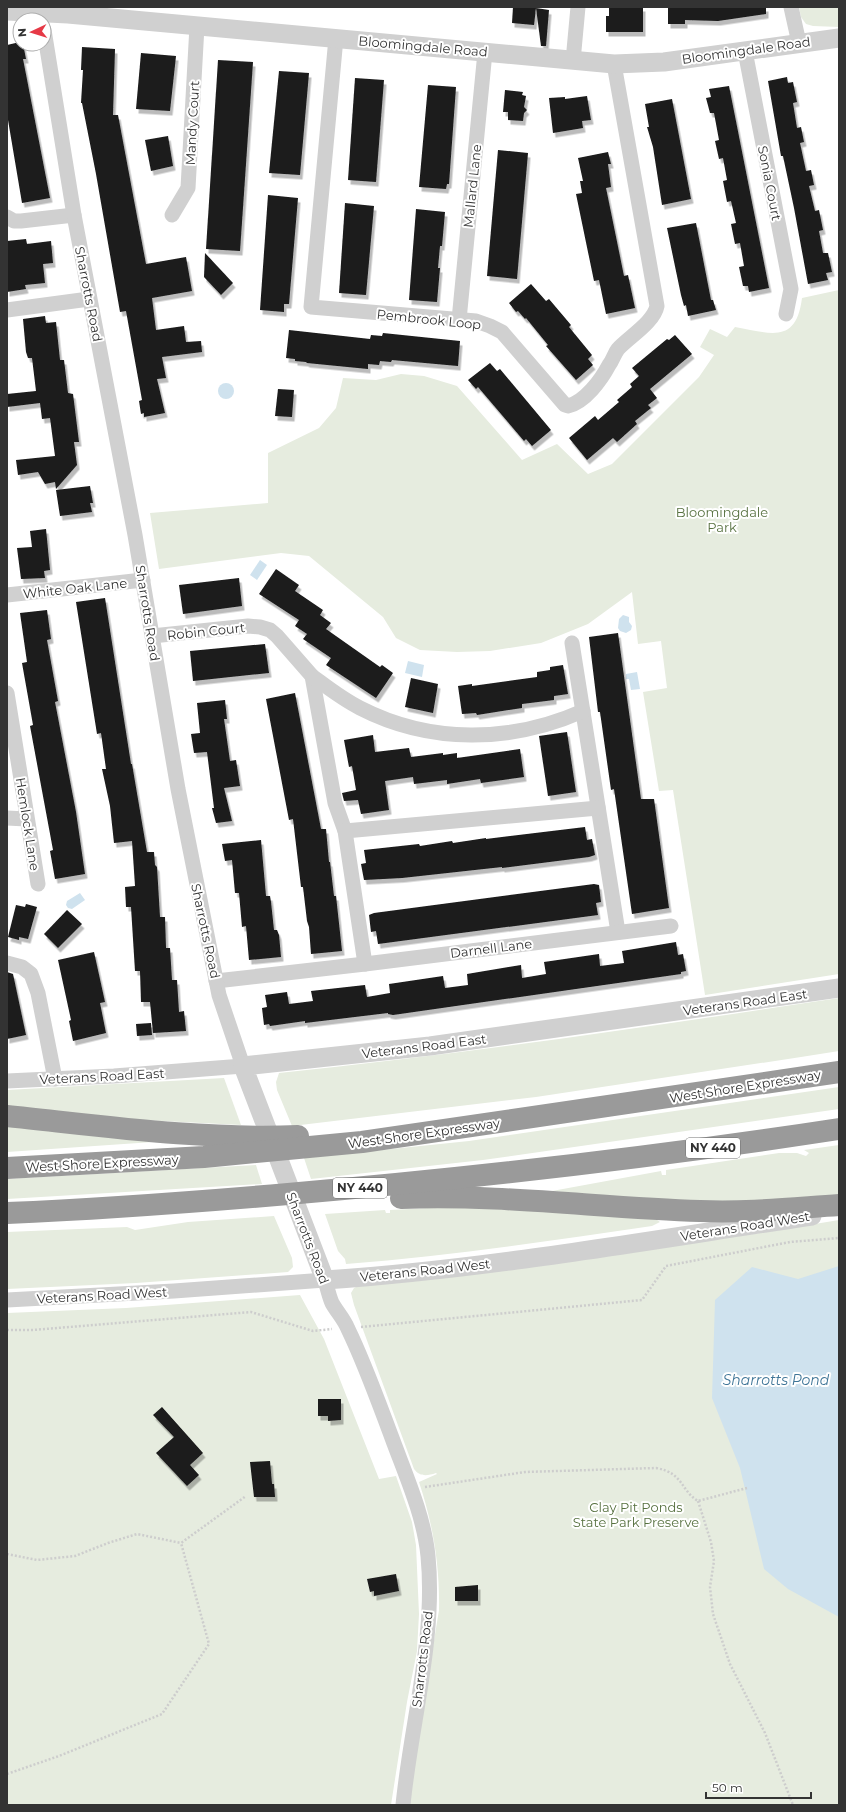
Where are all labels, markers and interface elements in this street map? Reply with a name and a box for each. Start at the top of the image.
north arrow [12,12,52,52]
text: N [15,28,29,38]
street label: Bloomingdale Road [358,32,488,60]
street label: Bloomingdale Road [681,33,811,67]
street label: Mandy Court [182,80,202,166]
street label: Mallard Lane [460,143,484,229]
street label: Sonia Court [755,144,785,222]
street label: Sharrotts Road [72,245,106,343]
street label: Pembrook Loop [376,306,482,332]
park label: Bloomingdale Park [676,504,768,535]
street label: Sharrotts Road [133,564,163,662]
street label: White Oak Lane [22,575,128,601]
street label: Robin Court [166,619,246,643]
street label: Hemlock Lane [13,776,43,872]
street label: Sharrotts Road [188,882,224,980]
street label: Darnell Lane [449,935,533,961]
street label: Veterans Road East [682,985,808,1019]
street label: Veterans Road East [361,1030,487,1062]
street label: Veterans Road East [39,1065,165,1087]
street label: West Shore Expressway [668,1066,823,1106]
street label: West Shore Expressway [347,1114,502,1152]
road number: NY 440 [686,1138,740,1158]
street label: West Shore Expressway [25,1151,180,1175]
road number: NY 440 [333,1178,387,1198]
street label: Sharrotts Road [283,1190,333,1286]
street label: Veterans Road West [679,1208,811,1244]
street label: Veterans Road West [359,1255,491,1285]
street label: Veterans Road West [36,1284,168,1306]
water label: Sharrotts Pond [723,1371,830,1389]
park label: Clay Pit Ponds State Park Preserve [573,1499,699,1530]
street label: Sharrotts Road [408,1610,436,1708]
scale bar [706,1774,811,1800]
text: 50 m [712,1780,743,1795]

